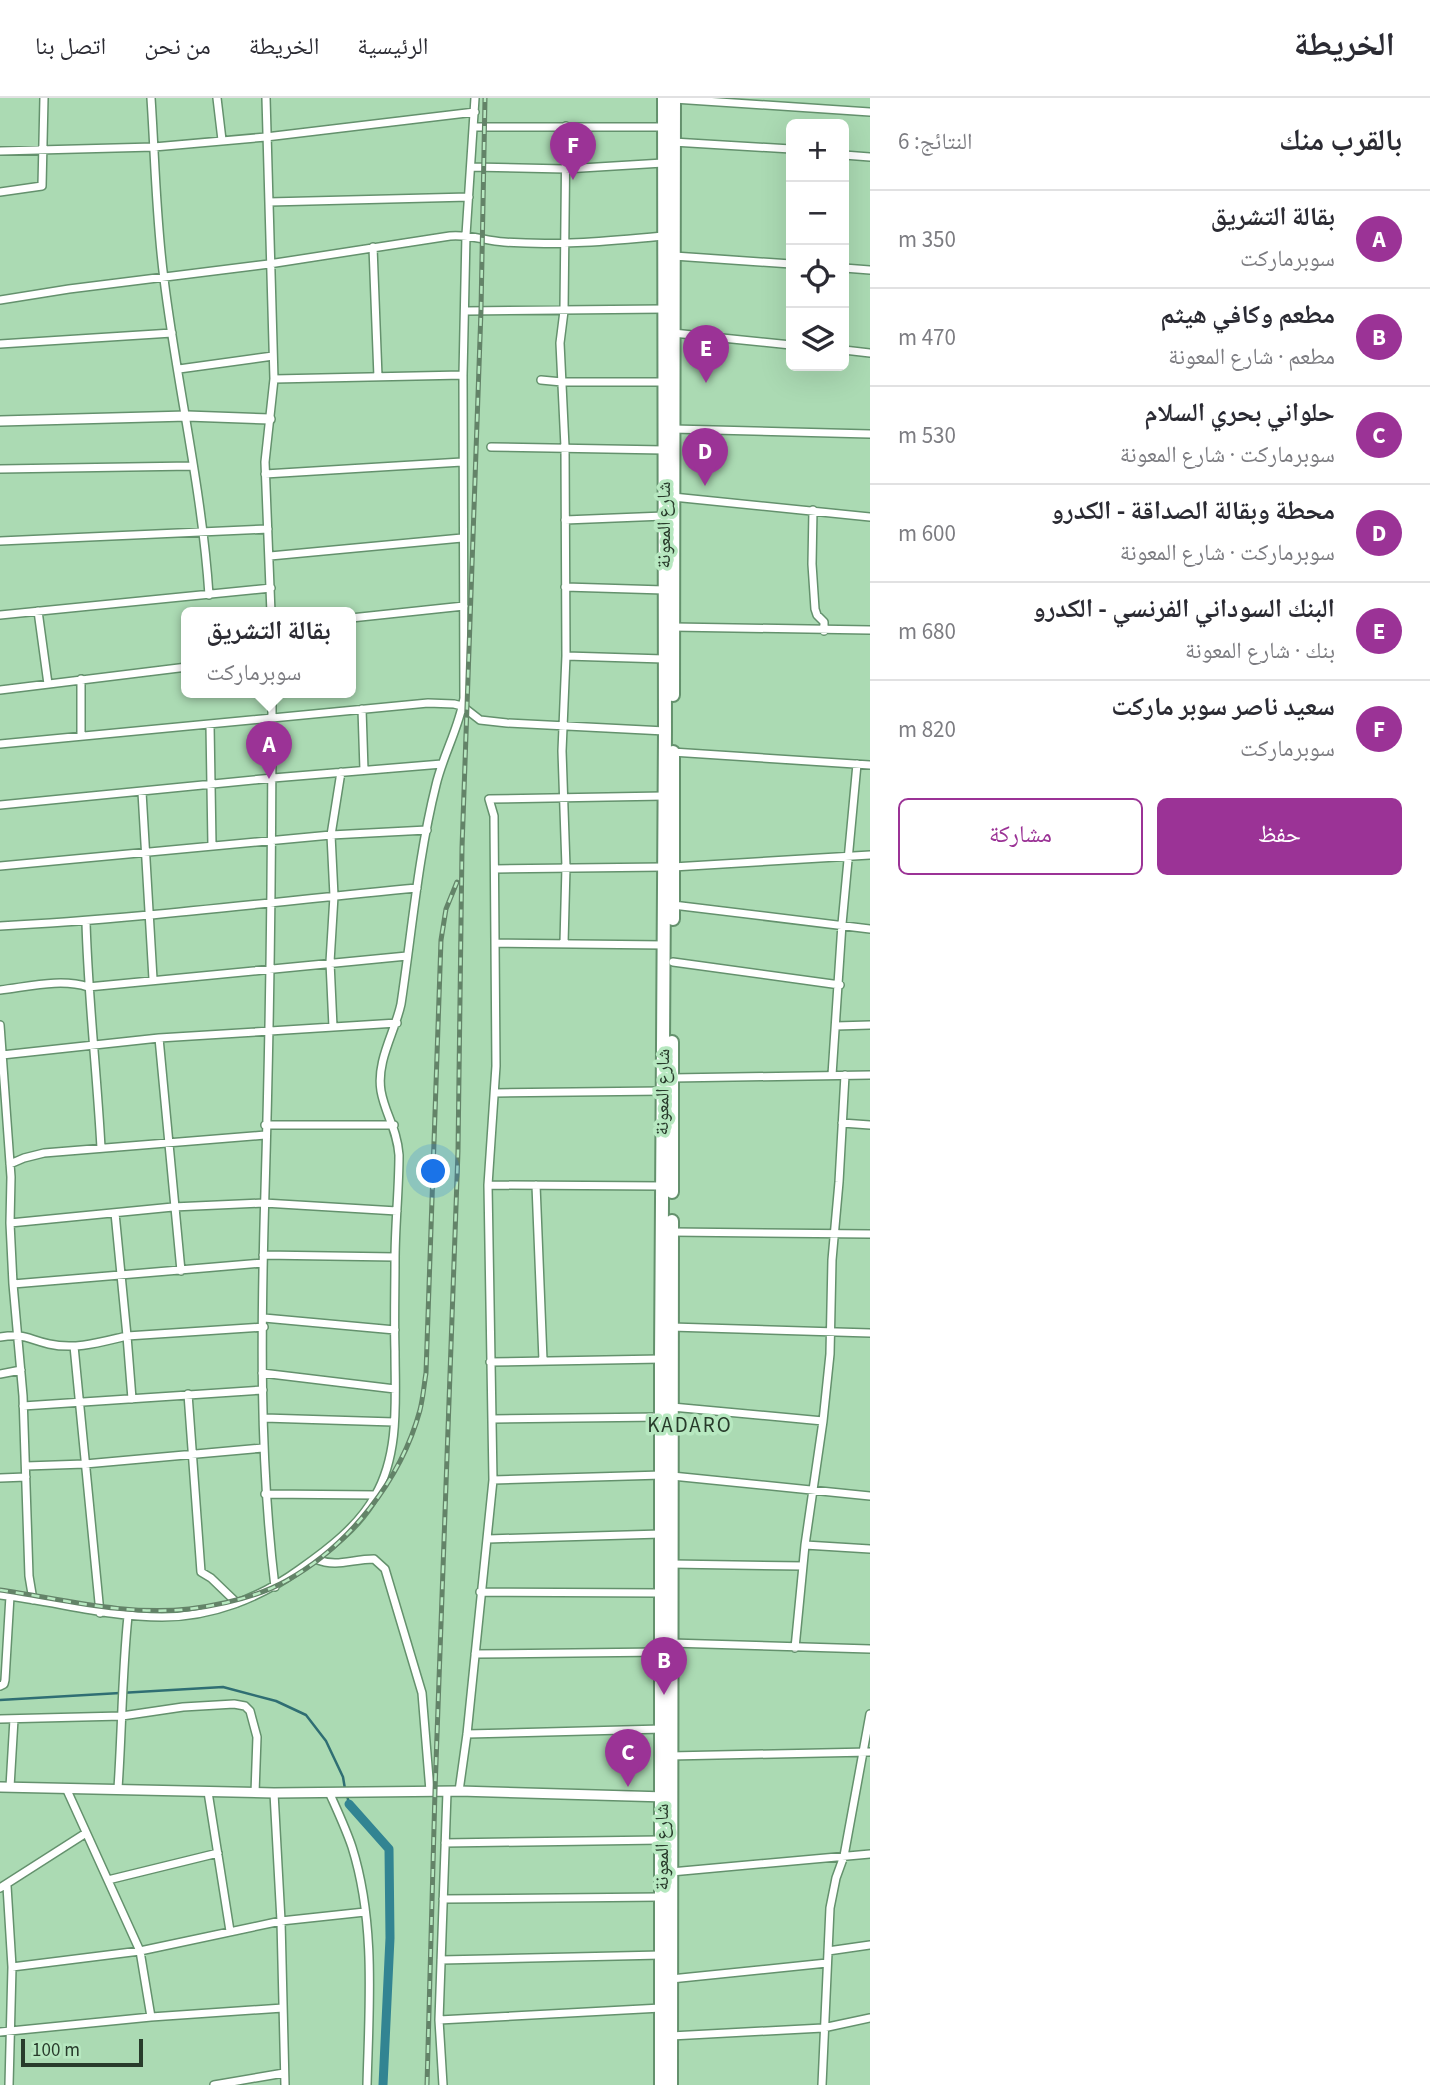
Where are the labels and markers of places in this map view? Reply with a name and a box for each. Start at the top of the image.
pin: F [550,122,596,180]
pin: E [683,325,729,383]
pin: D [682,428,728,486]
pin: A [246,721,292,779]
pin: B [641,1637,687,1695]
pin: C [605,1729,651,1787]

